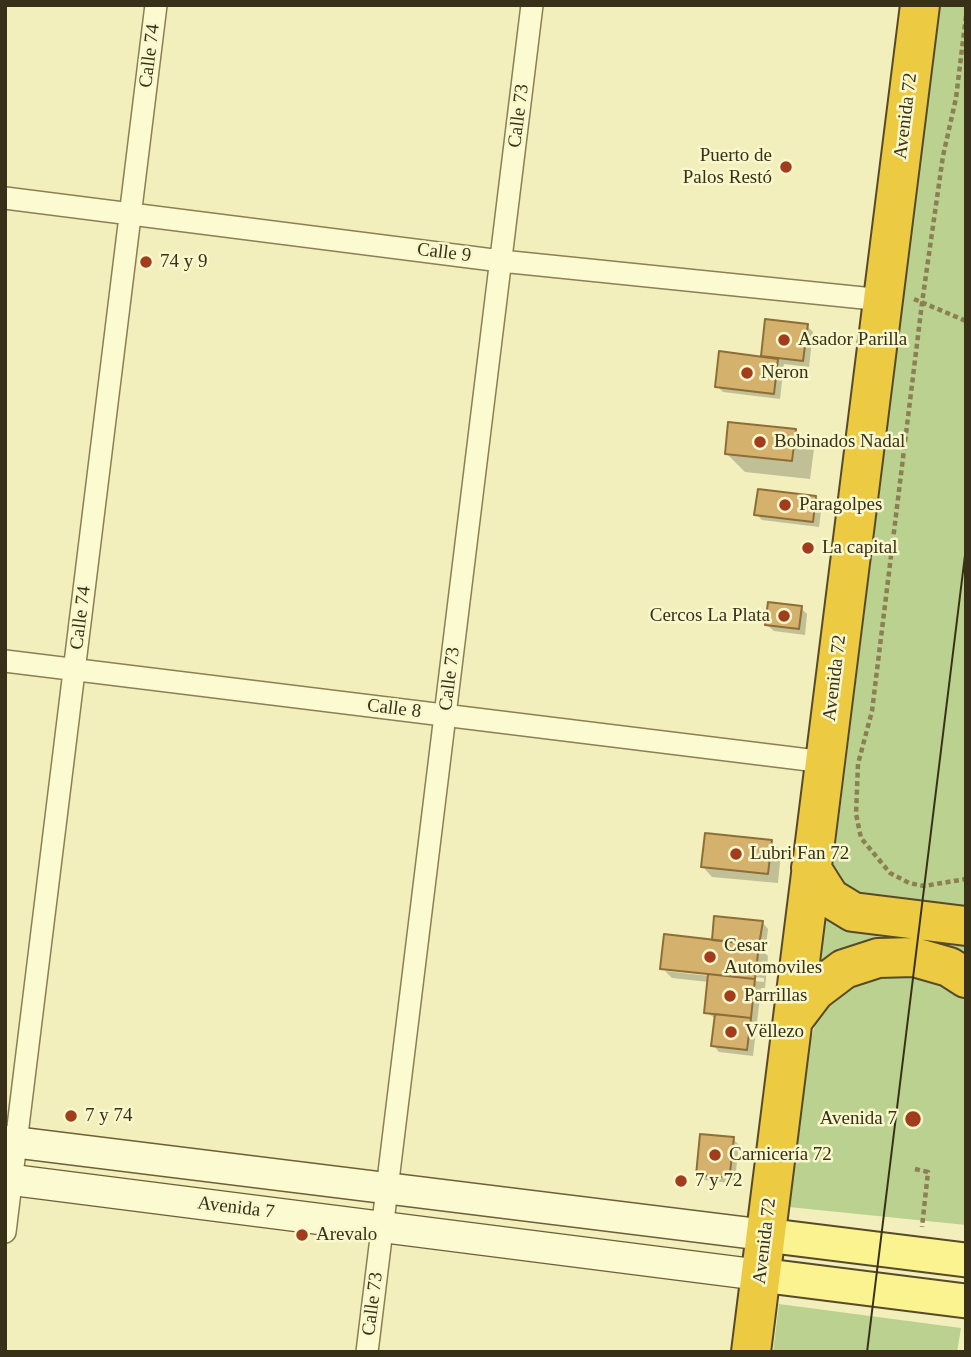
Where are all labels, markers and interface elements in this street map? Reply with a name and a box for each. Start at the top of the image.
street label: Calle 74 [135,23,165,89]
street label: Avenida 72 [889,72,923,160]
street label: Calle 73 [504,83,534,149]
place label: Puerto de Palos Restó [683,145,772,189]
marker: Puerto de Palos Restó [778,159,794,175]
street label: Calle 9 [416,238,472,268]
place label: 74 y 9 [160,251,208,273]
marker: 74 y 9 [138,254,154,270]
place label: Asador Parilla [798,329,907,351]
marker: Asador Parilla [776,332,792,348]
place label: Neron [761,362,808,384]
marker: Neron [739,365,755,381]
place label: Bobinados Nadal [774,431,905,453]
marker: Bobinados Nadal [752,434,768,450]
place label: Paragolpes [799,494,882,516]
marker: Paragolpes [777,497,793,513]
place label: La capital [822,537,897,559]
marker: La capital [800,540,816,556]
street label: Calle 74 [66,585,96,651]
place label: Cercos La Plata [650,605,770,627]
marker: Cercos La Plata [776,608,792,624]
street label: Avenida 72 [818,634,852,722]
street label: Calle 73 [435,646,465,712]
street label: Calle 8 [366,694,422,724]
place label: Lubri Fan 72 [750,843,849,865]
marker: Lubri Fan 72 [728,846,744,862]
place label: Cesar Automoviles [724,935,822,979]
marker: Cesar Automoviles [702,949,718,965]
place label: Parrillas [744,985,807,1007]
marker: Parrillas [722,988,738,1004]
place label: Vëllezo [745,1021,804,1043]
marker: Vëllezo [723,1024,739,1040]
place label: 7 y 74 [85,1105,132,1127]
marker: 7 y 74 [63,1108,79,1124]
place label: Avenida 7 [820,1108,897,1130]
marker: Avenida 7 [903,1109,923,1129]
place label: Carnicería 72 [729,1144,832,1166]
marker: Carnicería 72 [707,1147,723,1163]
place label: 7 y 72 [695,1170,743,1192]
marker: 7 y 72 [673,1173,689,1189]
street label: Avenida 7 [196,1192,276,1224]
street label: Avenida 72 [748,1197,782,1285]
place label: Arevalo [316,1224,377,1246]
marker: Arevalo [294,1227,310,1243]
street label: Calle 73 [358,1271,388,1337]

